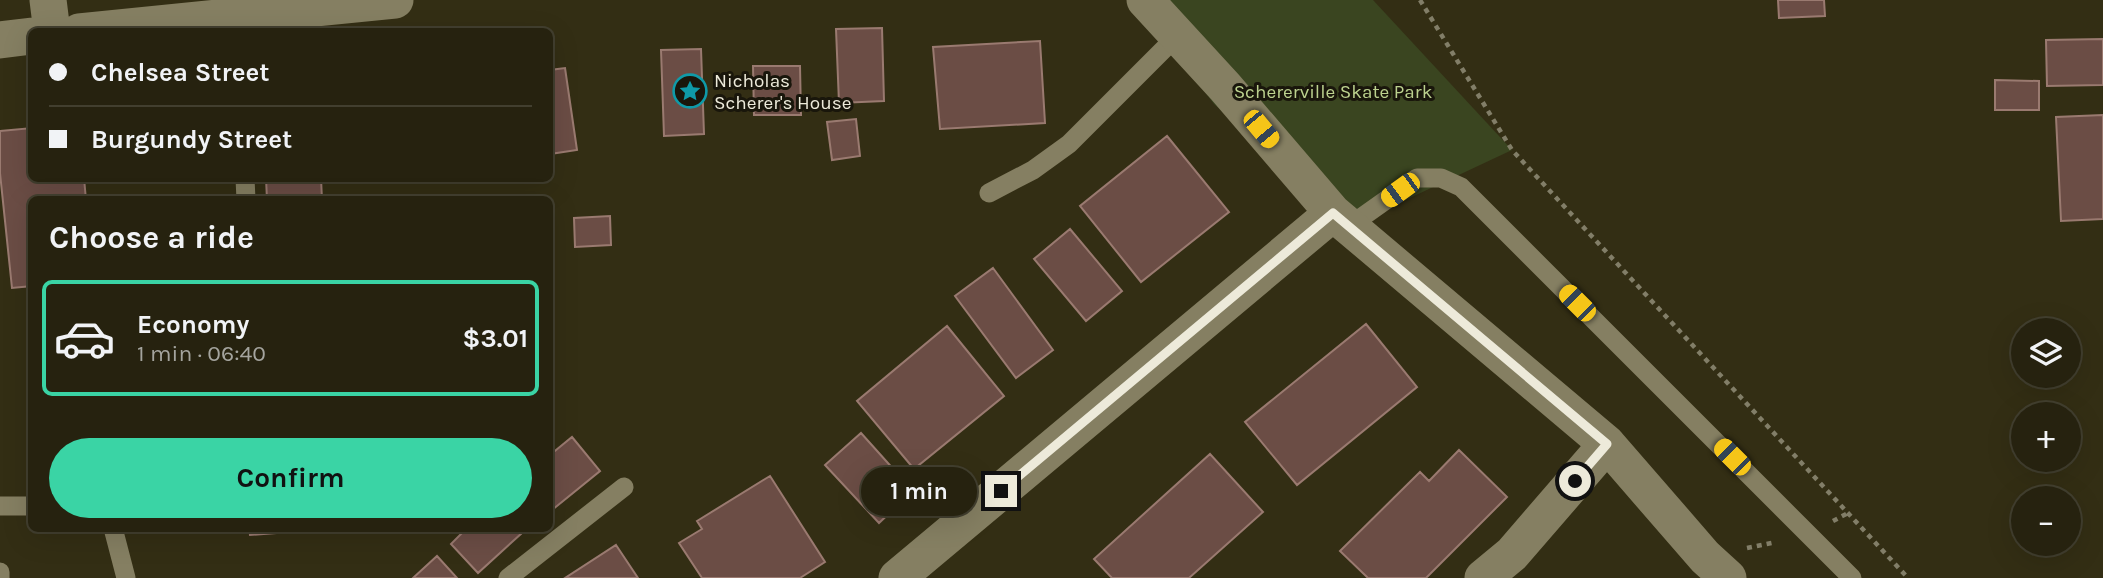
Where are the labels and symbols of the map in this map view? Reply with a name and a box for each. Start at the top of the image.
place label: Nicholas Scherer's House [714,70,851,114]
place icon: Nicholas Scherer's House [671,72,709,110]
park label: Schererville Skate Park [1234,81,1433,103]
car [1240,106,1283,152]
car [1377,169,1424,211]
car [1555,281,1600,325]
car [1710,435,1755,479]
route start [1559,465,1591,497]
callout: 1 min [861,466,976,516]
route end [985,475,1017,507]

